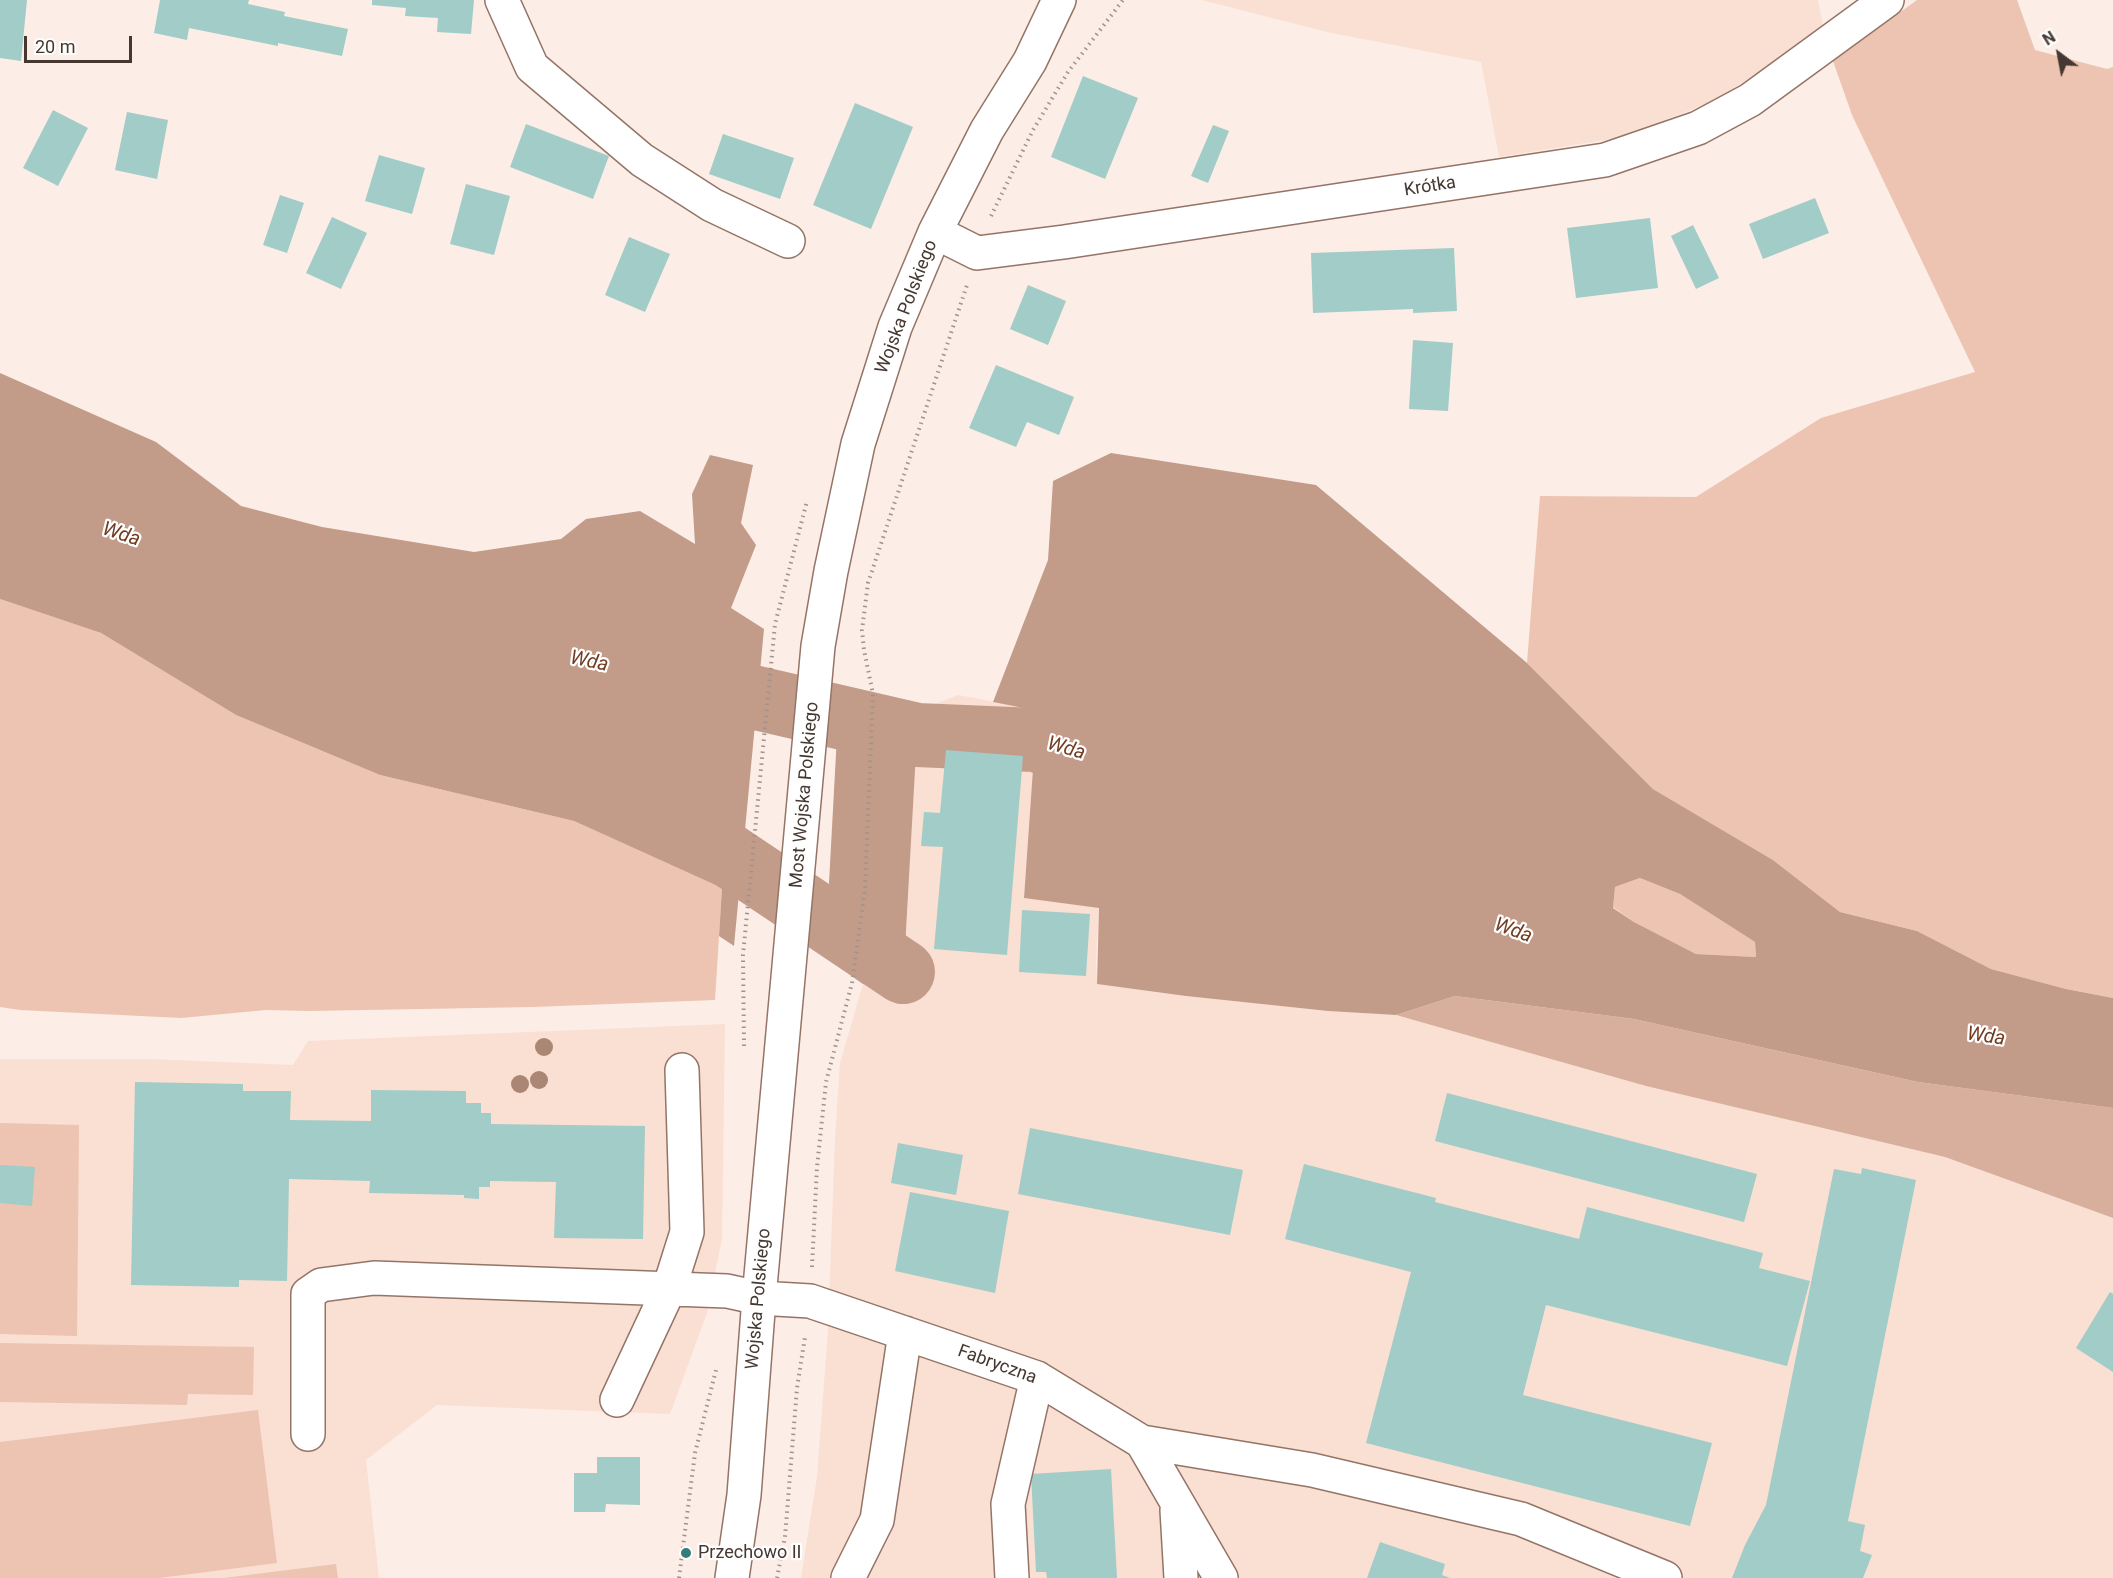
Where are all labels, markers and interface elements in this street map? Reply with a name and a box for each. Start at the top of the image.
scale bar [27,24,135,62]
north arrow [2029,24,2089,84]
text: N [2039,27,2059,49]
text: 20 m [35,36,75,57]
street label: Krótka [1402,172,1458,202]
street label: Wojska Polskiego [872,237,942,377]
water label: Wda [99,518,143,552]
water label: Wda [568,646,610,678]
street label: Most Wojska Polskiego [786,701,824,889]
water label: Wda [1044,732,1088,766]
water label: Wda [1491,913,1535,949]
water label: Wda [1965,1022,2007,1052]
street label: Wojska Polskiego [742,1228,776,1370]
street label: Fabryczna [955,1341,1039,1389]
place label: Przechowo II [698,1542,801,1564]
marker: Przechowo II [679,1546,693,1560]

